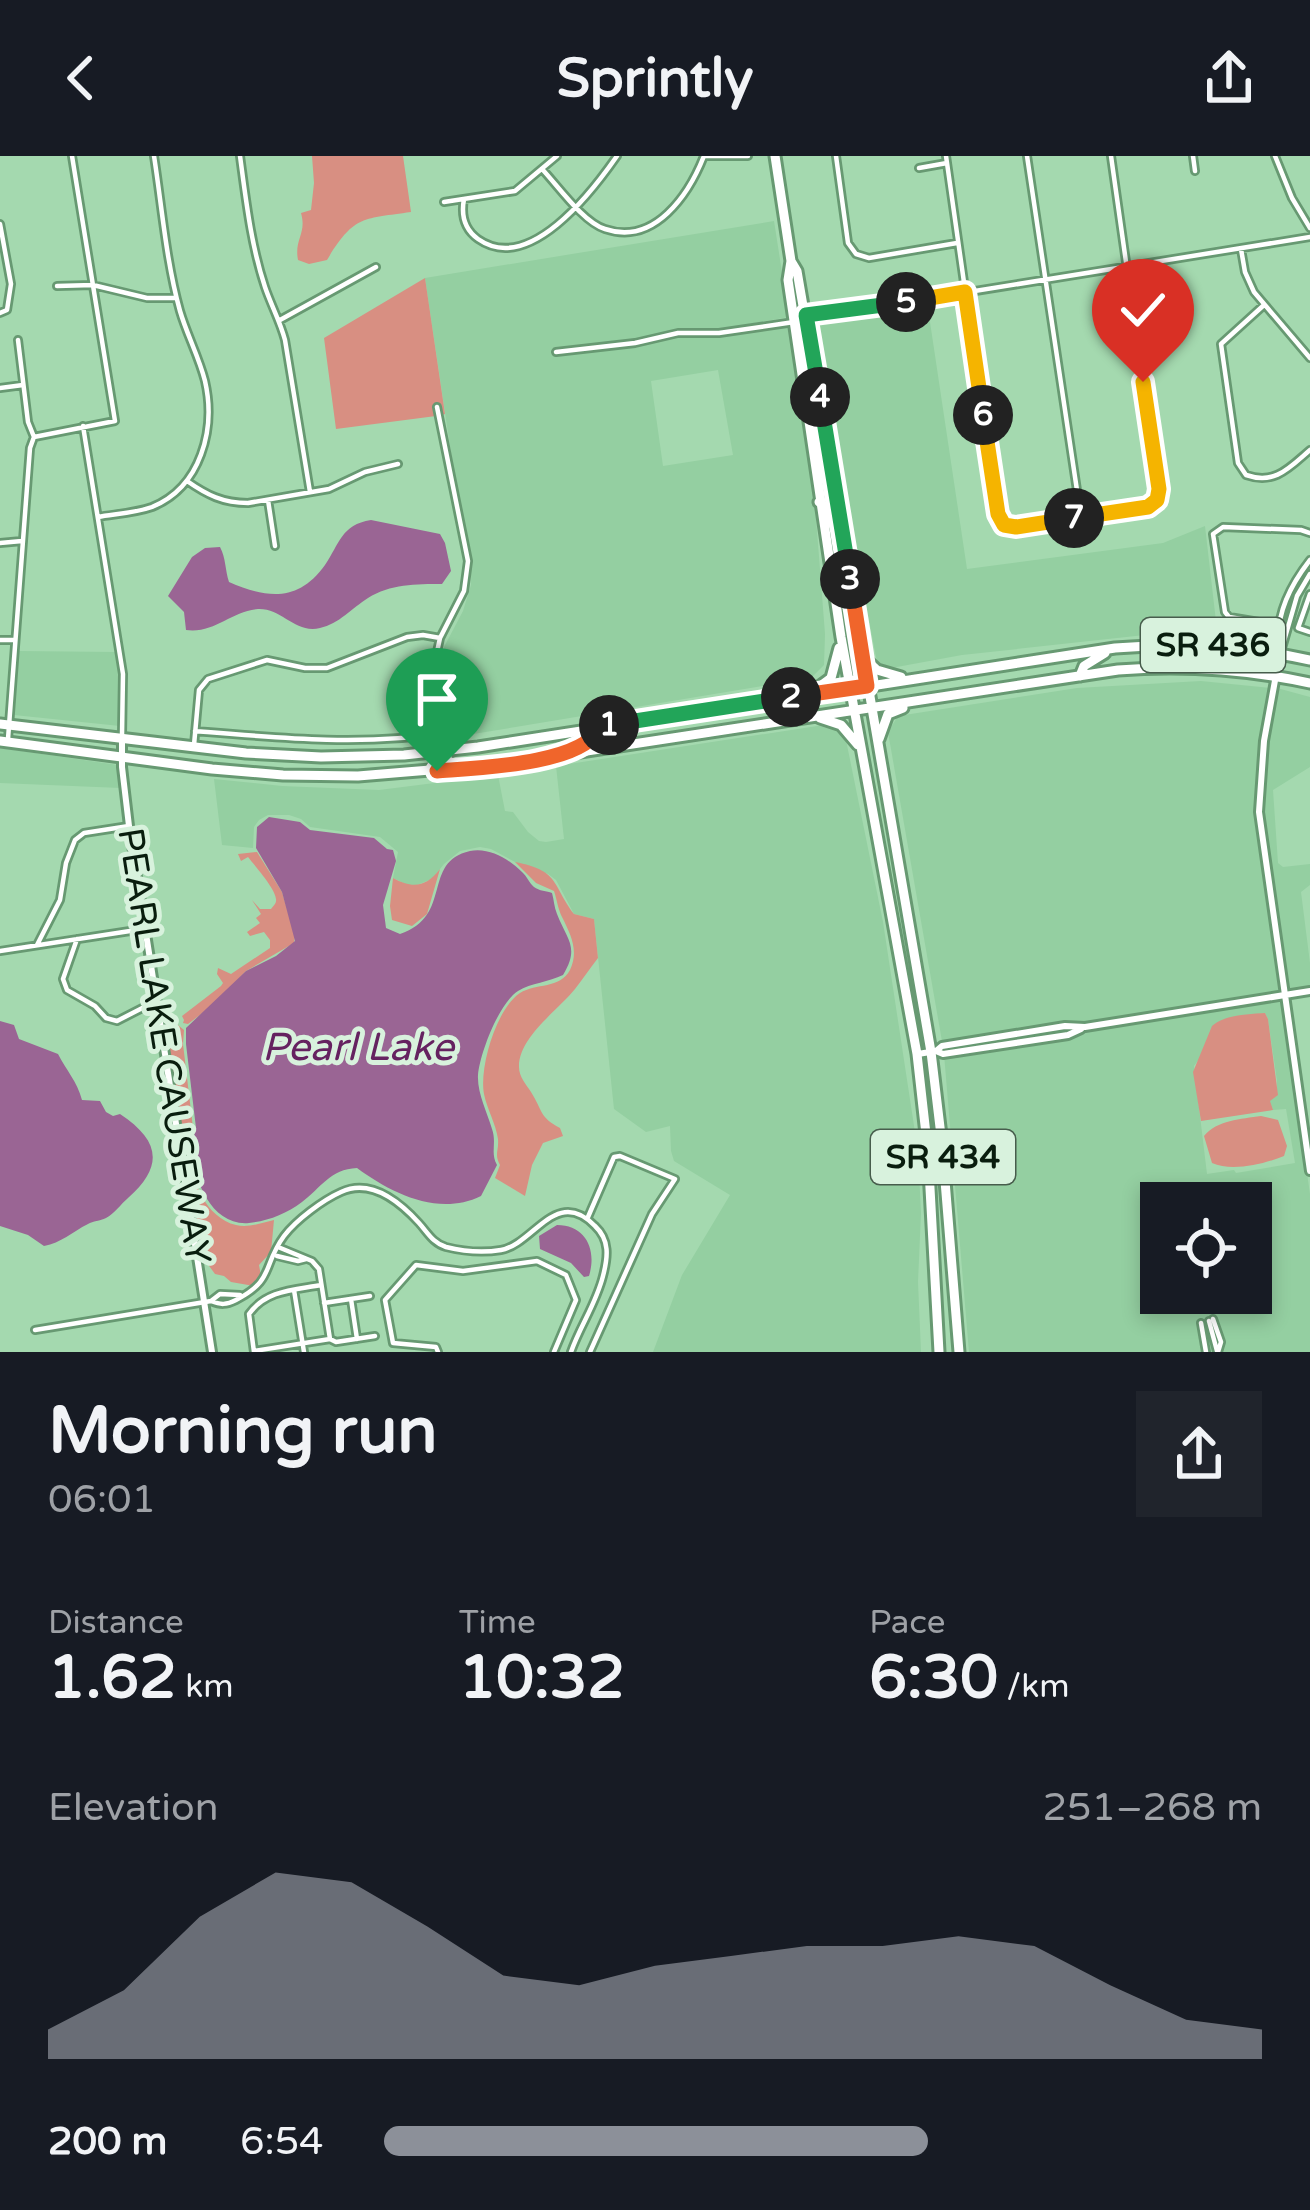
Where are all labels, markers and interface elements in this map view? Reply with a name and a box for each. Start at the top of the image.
icon: back [48,45,114,111]
icon: share [1196,45,1262,111]
text: Sprintly [557,46,753,111]
pin [1092,259,1194,382]
pin: 5 [876,272,936,332]
icon: check [1110,277,1176,343]
text: 5 [896,282,916,321]
pin: 4 [790,367,850,427]
text: 4 [810,377,830,416]
pin: 6 [953,385,1013,445]
text: 6 [973,395,993,434]
pin: 7 [1044,488,1104,548]
text: 7 [1064,498,1084,537]
pin: 3 [820,549,880,609]
text: 3 [840,559,860,598]
road number: SR 436 [1141,618,1285,672]
pin [386,648,488,771]
icon: arrive [404,666,470,732]
pin: 2 [761,667,821,727]
text: 2 [781,677,801,716]
pin: 1 [579,695,639,755]
text: 1 [599,705,619,744]
street label: PEARL LAKE CAUSEWAY [108,825,220,1267]
water label: Pearl Lake [262,1024,456,1071]
road number: SR 434 [871,1130,1015,1184]
map controls [1140,1182,1272,1314]
button: locate [1140,1182,1272,1314]
text: Morning run [48,1391,438,1471]
button: share [1136,1391,1262,1517]
text: 06:01 [48,1476,156,1523]
text: Distance [48,1603,184,1642]
text: Time [459,1603,536,1642]
text: Pace [869,1603,945,1642]
text: 1.62 [48,1642,177,1714]
text: 10:32 [459,1642,625,1714]
text: 6:30 [869,1642,998,1714]
text: km [177,1667,234,1706]
text: /km [998,1667,1069,1706]
text: Elevation [48,1784,218,1831]
text: 251–268 m [1042,1784,1262,1831]
text: 200 m [48,2118,167,2165]
text: 6:54 [240,2118,324,2165]

